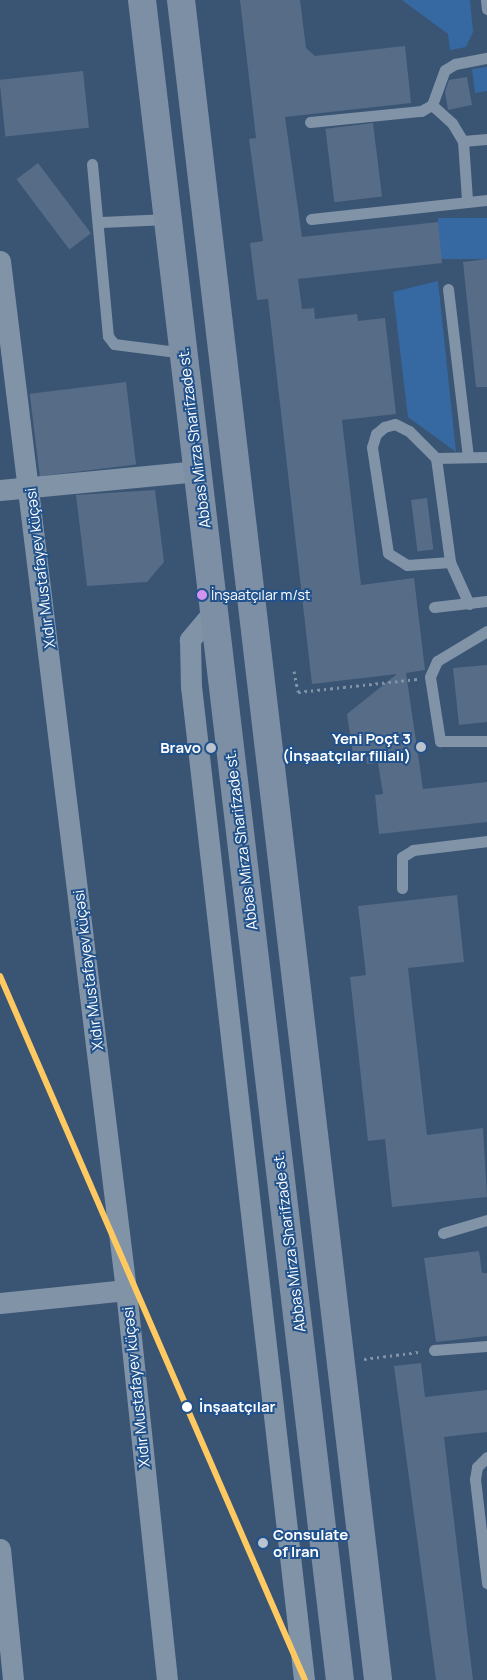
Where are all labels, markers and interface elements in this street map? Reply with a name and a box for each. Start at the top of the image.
street label: Abbas Mirza Sharifzade st. [174,347,214,529]
street label: Xıdır Mustafayev küçəsi [21,487,59,649]
place label: İnşaatçılar m/st [211,587,310,603]
marker: İnşaatçılar m/st [197,590,207,600]
place label: Yeni Poçt 3 (İnşaatçılar filialı) [282,729,411,764]
place label: Bravo [160,739,201,757]
marker: Yeni Poçt 3 (İnşaatçılar filialı) [415,741,427,753]
marker: Bravo [205,742,217,754]
street label: Abbas Mirza Sharifzade st. [221,749,261,931]
street label: Xıdır Mustafayev küçəsi [69,889,107,1051]
street label: Abbas Mirza Sharifzade st. [269,1151,309,1333]
street label: Xıdır Mustafayev küçəsi [119,1306,153,1468]
place label: İnşaatçılar [199,1398,276,1416]
marker: İnşaatçılar [179,1399,195,1415]
place label: Consulate of Iran [273,1525,348,1560]
marker: Consulate of Iran [257,1537,269,1549]

